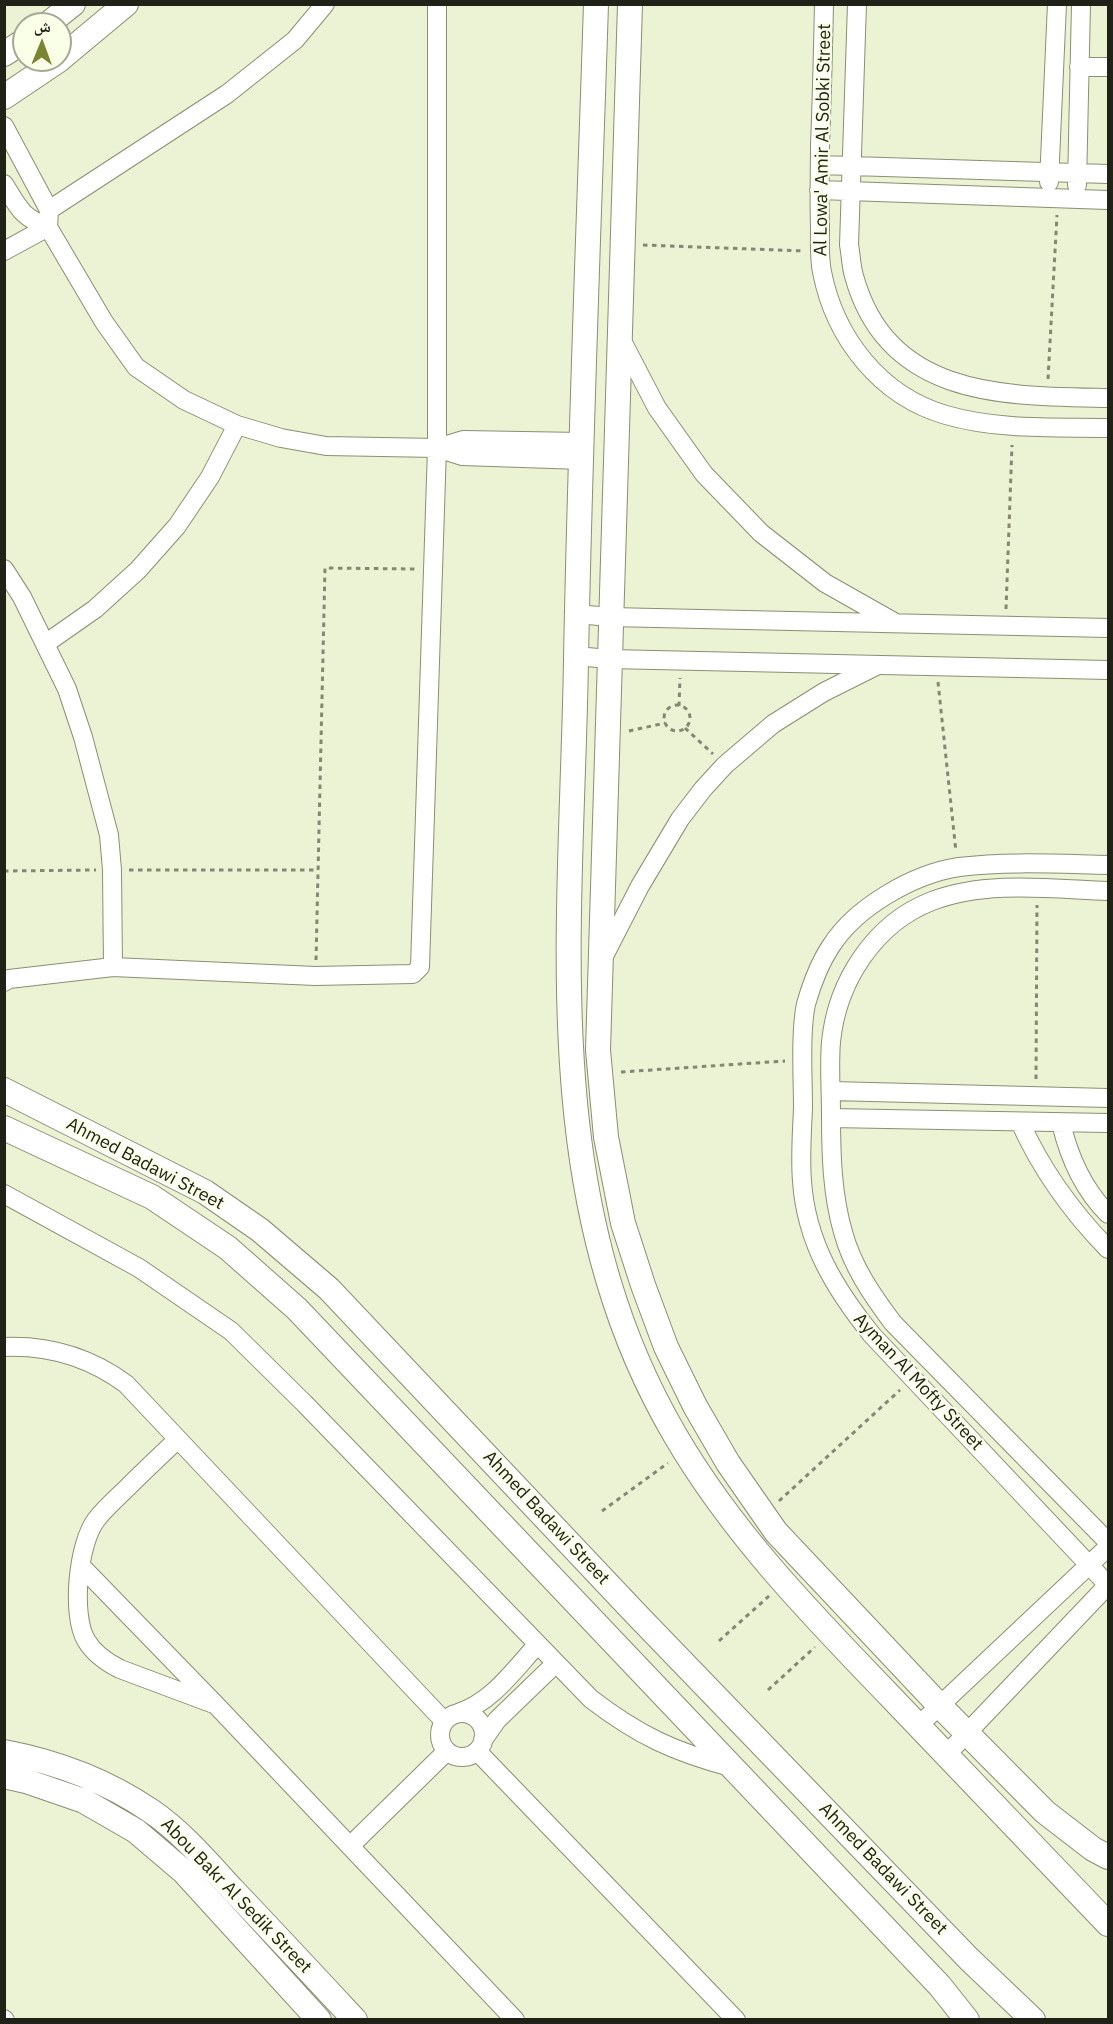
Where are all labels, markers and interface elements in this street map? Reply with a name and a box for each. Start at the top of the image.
north arrow [12,12,72,72]
text: ش [34,16,51,36]
street label: Al Lowa' Amir Al Sobki Street [810,23,836,257]
street label: Ahmed Badawi Street [63,1113,227,1215]
street label: Ayman Al Mofty Street [849,1309,987,1455]
street label: Ahmed Badawi Street [478,1447,614,1589]
street label: Ahmed Badawi Street [814,1798,952,1940]
street label: Abou Bakr Al Sedik Street [156,1814,316,1978]

